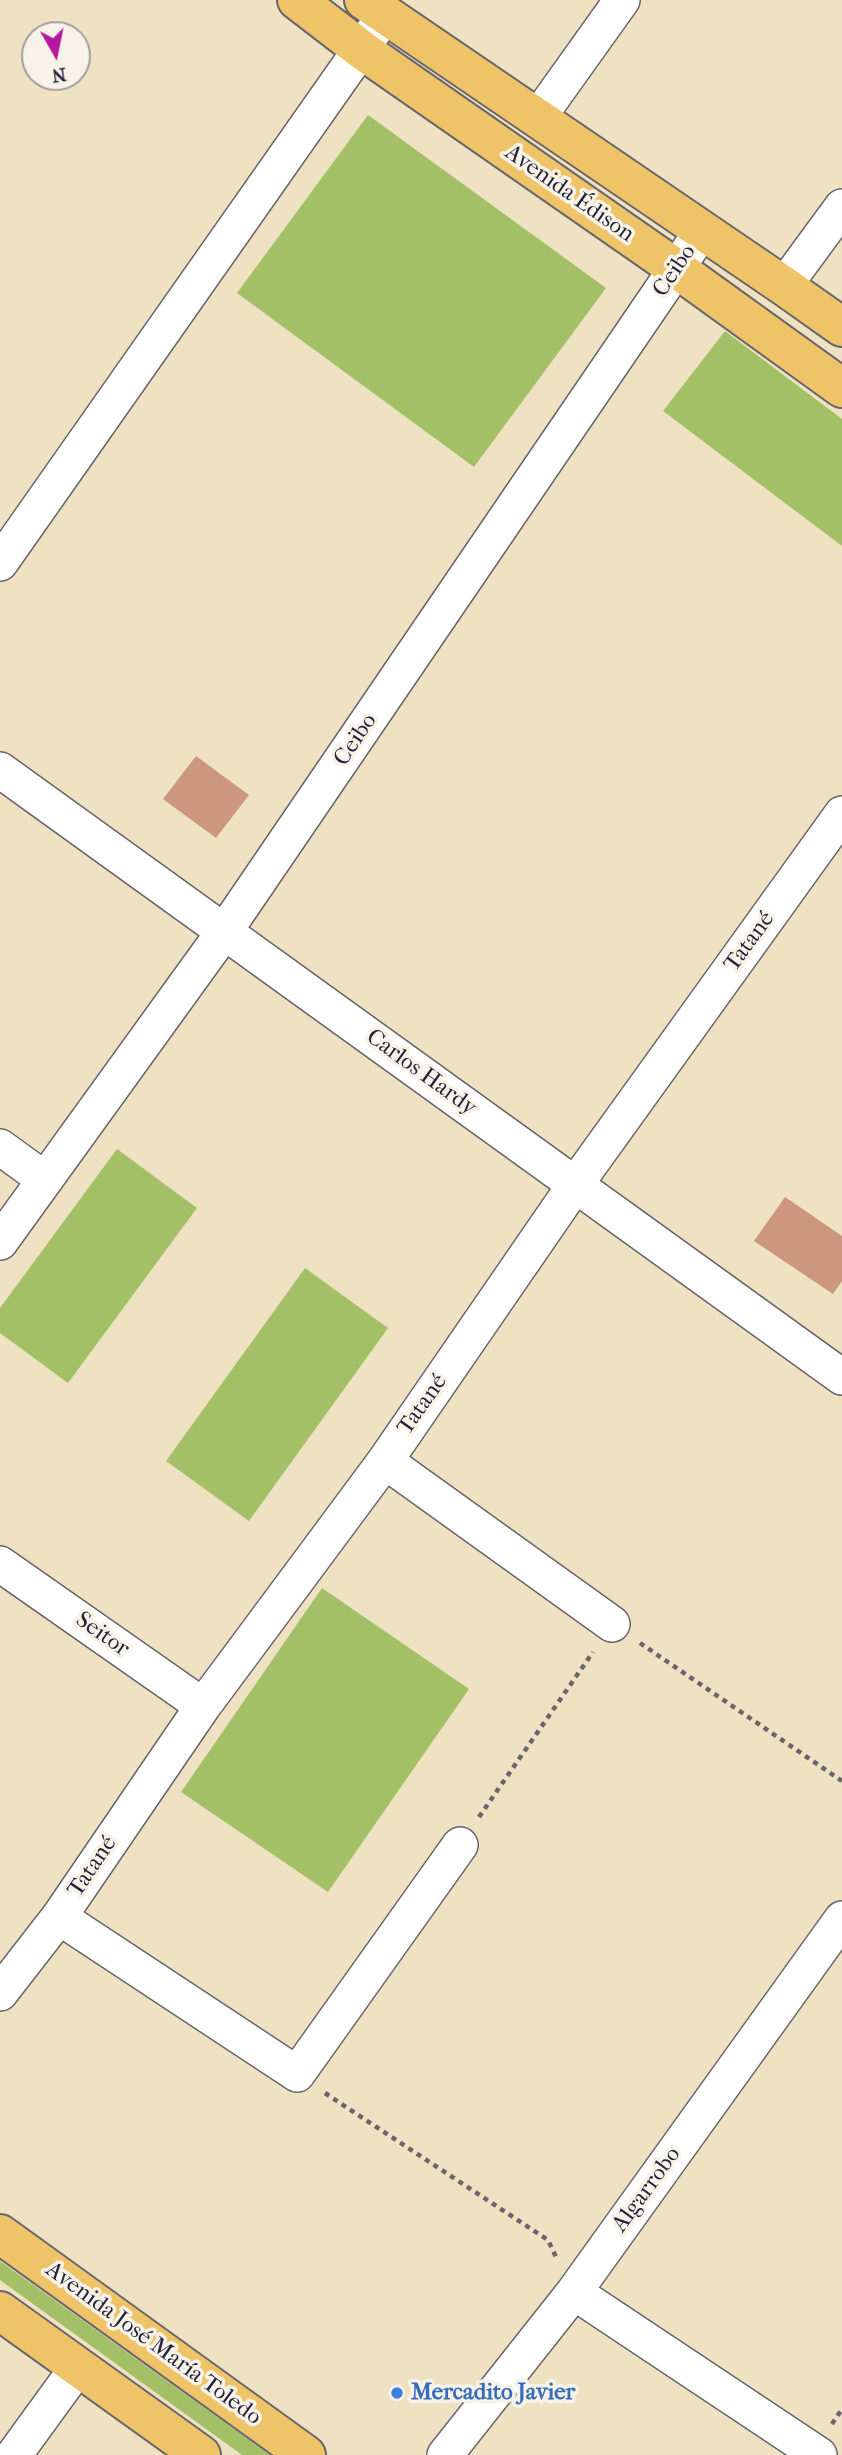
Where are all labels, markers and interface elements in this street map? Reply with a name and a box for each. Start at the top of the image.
north arrow [21,21,91,91]
text: N [50,63,68,87]
street label: Avenida Édison [499,139,639,249]
street label: Ceibo [648,240,702,302]
street label: Ceibo [329,709,383,771]
street label: Tatané [719,907,781,977]
street label: Carlos Hardy [360,1024,482,1122]
street label: Tatané [392,1369,454,1441]
street label: Seitor [70,1607,134,1663]
street label: Tatané [63,1831,123,1903]
street label: Algarrobo [607,2142,687,2238]
street label: Avenida José María Toledo [40,2256,266,2432]
place label: Mercadito Javier [411,2379,575,2407]
marker: Mercadito Javier [389,2385,405,2401]

